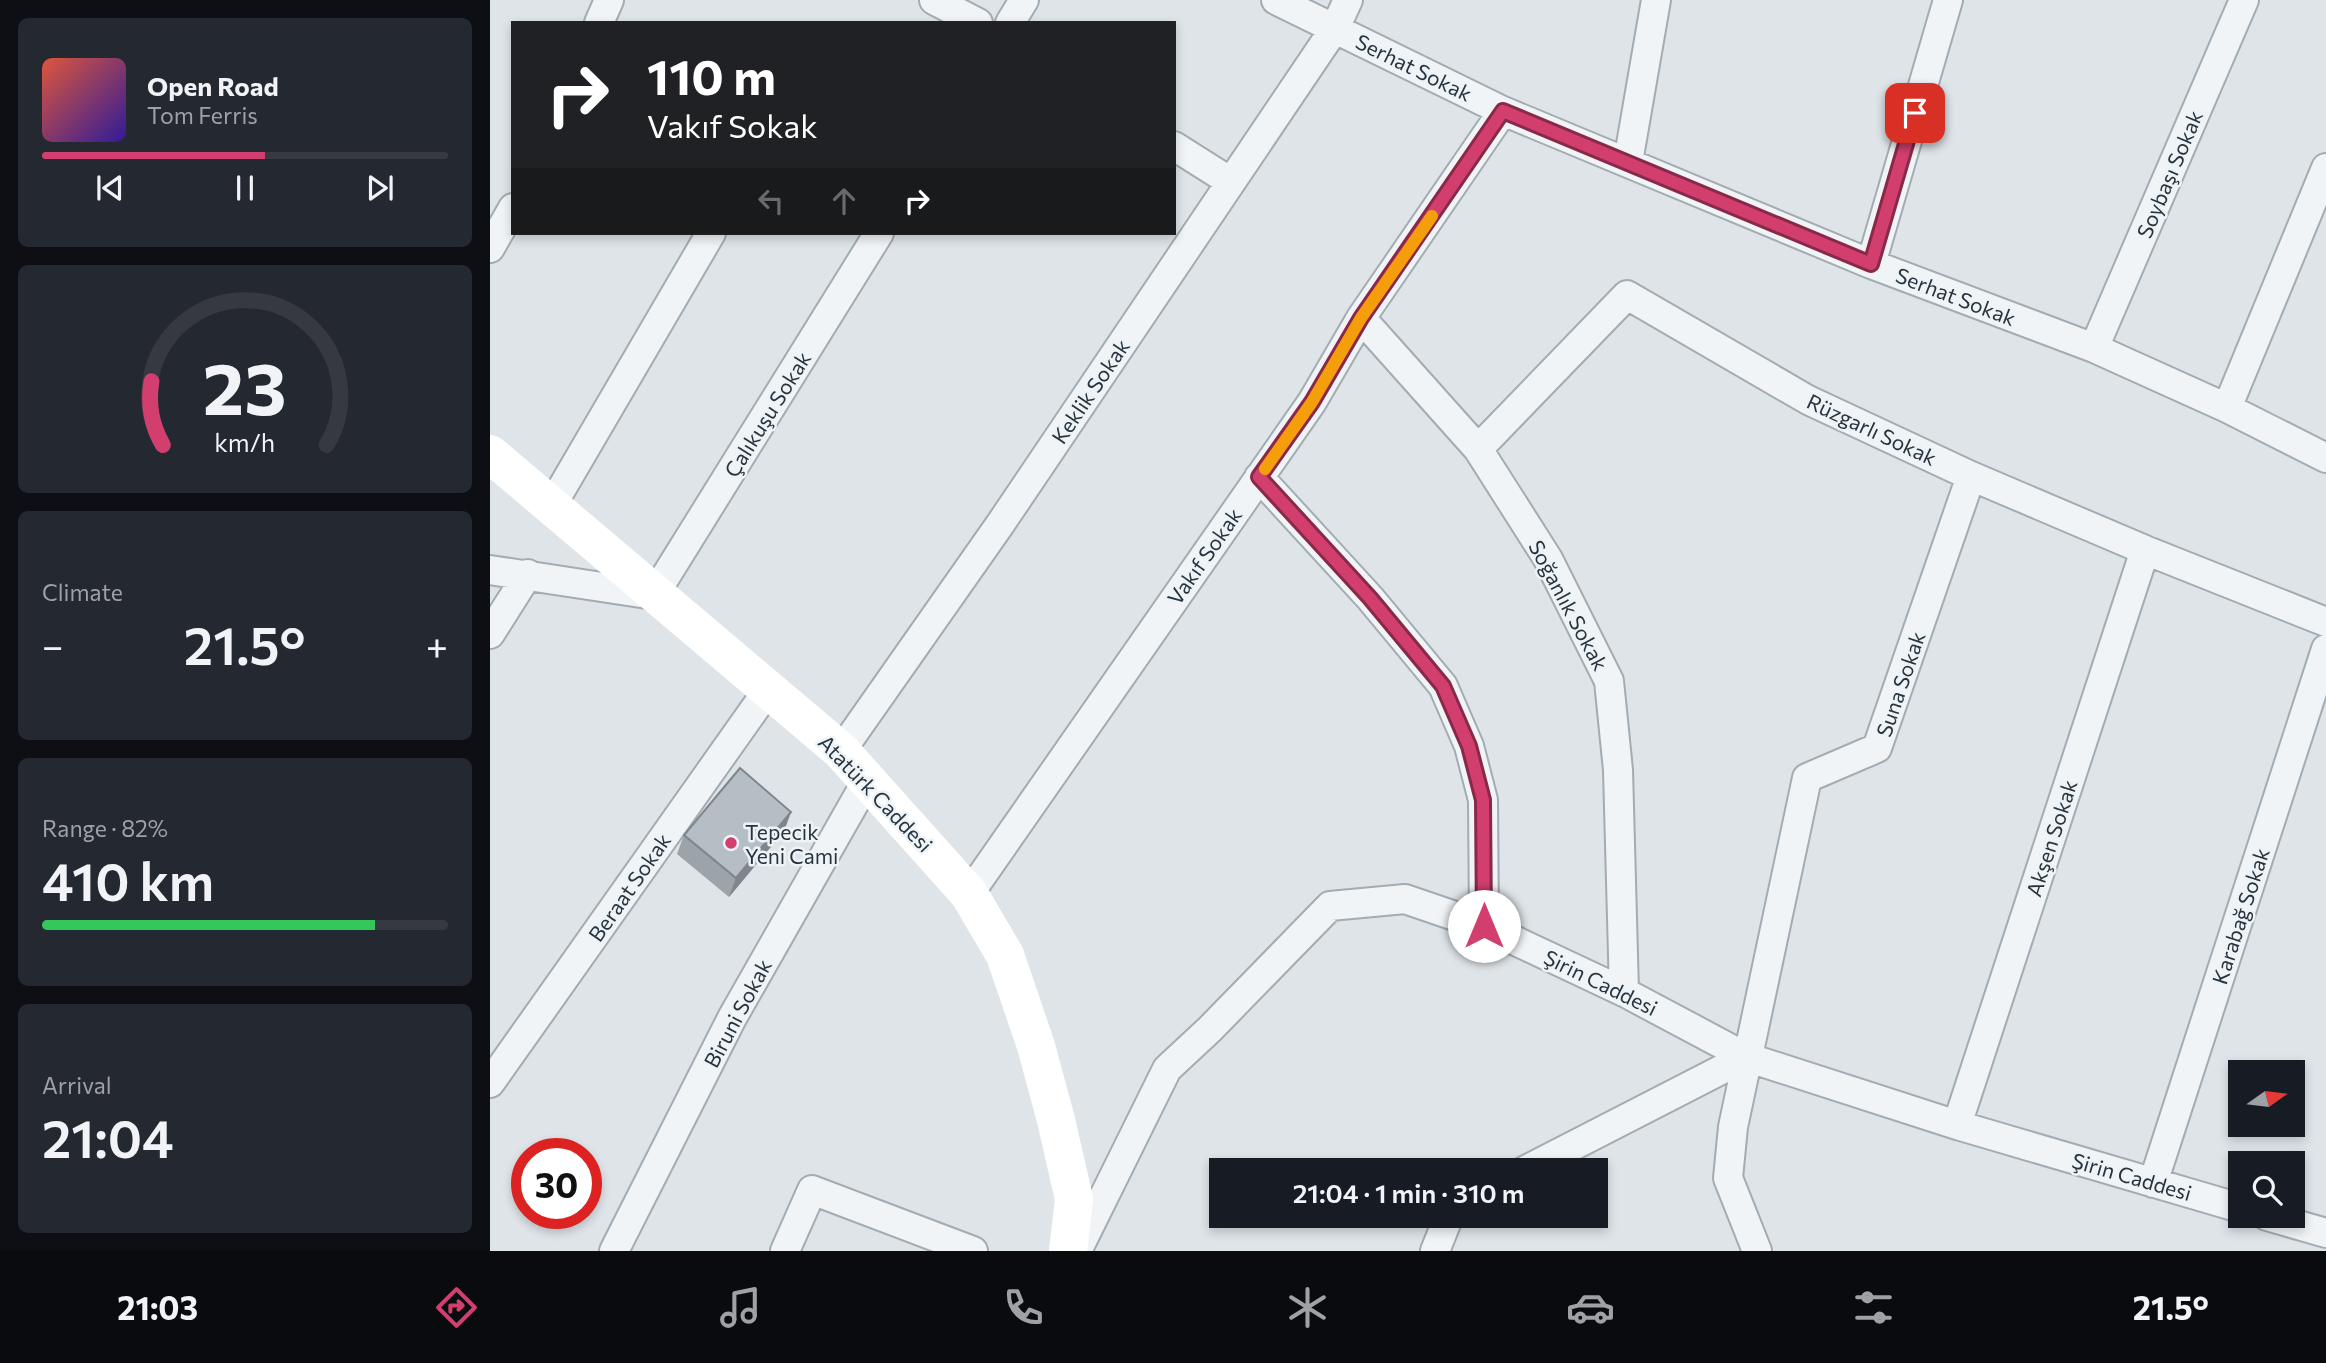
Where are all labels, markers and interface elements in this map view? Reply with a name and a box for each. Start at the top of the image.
street label: Serhat Sokak [1352,28,1476,106]
text: 110 m [647,45,776,105]
icon: right [532,49,623,140]
text: Open Road [147,70,279,101]
pin [1885,83,1945,143]
icon: arrive [1896,94,1934,132]
text: Tom Ferris [147,101,258,129]
text: Vakıf Sokak [647,105,818,145]
street label: Soybaşı Sokak [2131,106,2207,242]
icon: previous [91,169,129,207]
icon: pause [226,169,264,207]
icon: next [361,169,399,207]
icon: left [752,182,790,220]
icon: ahead [825,182,863,220]
icon: right [898,182,936,220]
street label: Serhat Sokak [1893,262,2019,330]
street label: Keklik Sokak [1046,334,1134,448]
text: 23 [203,341,287,430]
street label: Çalıkuşu Sokak [718,347,816,481]
street label: Rüzgarlı Sokak [1803,388,1941,470]
text: km/h [215,427,275,457]
street label: Vakıf Sokak [1162,503,1246,609]
street label: Soğanlık Sokak [1524,536,1614,674]
text: Climate [42,578,123,606]
text: 21.5° [184,612,305,676]
text: − [42,621,64,668]
text: + [426,621,448,668]
street label: Suna Sokak [1870,628,1930,740]
street label: Atatürk Caddesi [814,729,938,857]
street label: Akşen Sokak [2020,777,2082,899]
text: Range · 82% [42,814,168,842]
place label: Tepecik Yeni Cami [745,819,838,868]
street label: Beraat Sokak [583,828,675,946]
marker: Tepecik Yeni Cami [723,835,739,851]
street label: Karabağ Sokak [2206,845,2274,987]
text: 410 km [42,848,214,912]
position arrow [1447,889,1521,963]
street label: Şirin Caddesi [1540,944,1662,1020]
street label: Biruni Sokak [698,955,776,1071]
north arrow [2228,1060,2305,1138]
map controls [2228,1060,2305,1228]
text: Arrival [42,1071,112,1099]
text: 21:04 [42,1105,174,1169]
speed limit sign: 30 [511,1138,602,1229]
street label: Şirin Caddesi [2069,1147,2195,1205]
button: search [2228,1151,2305,1228]
text: 21:04 · 1 min · 310 m [1293,1177,1524,1208]
icon: directions [432,1283,481,1332]
icon: music [716,1283,765,1332]
icon: phone [999,1283,1048,1332]
icon: climate [1283,1283,1332,1332]
icon: car [1566,1283,1615,1332]
icon: filters [1849,1283,1898,1332]
text: 21:03 [117,1287,198,1327]
text: 21.5° [2133,1287,2209,1327]

